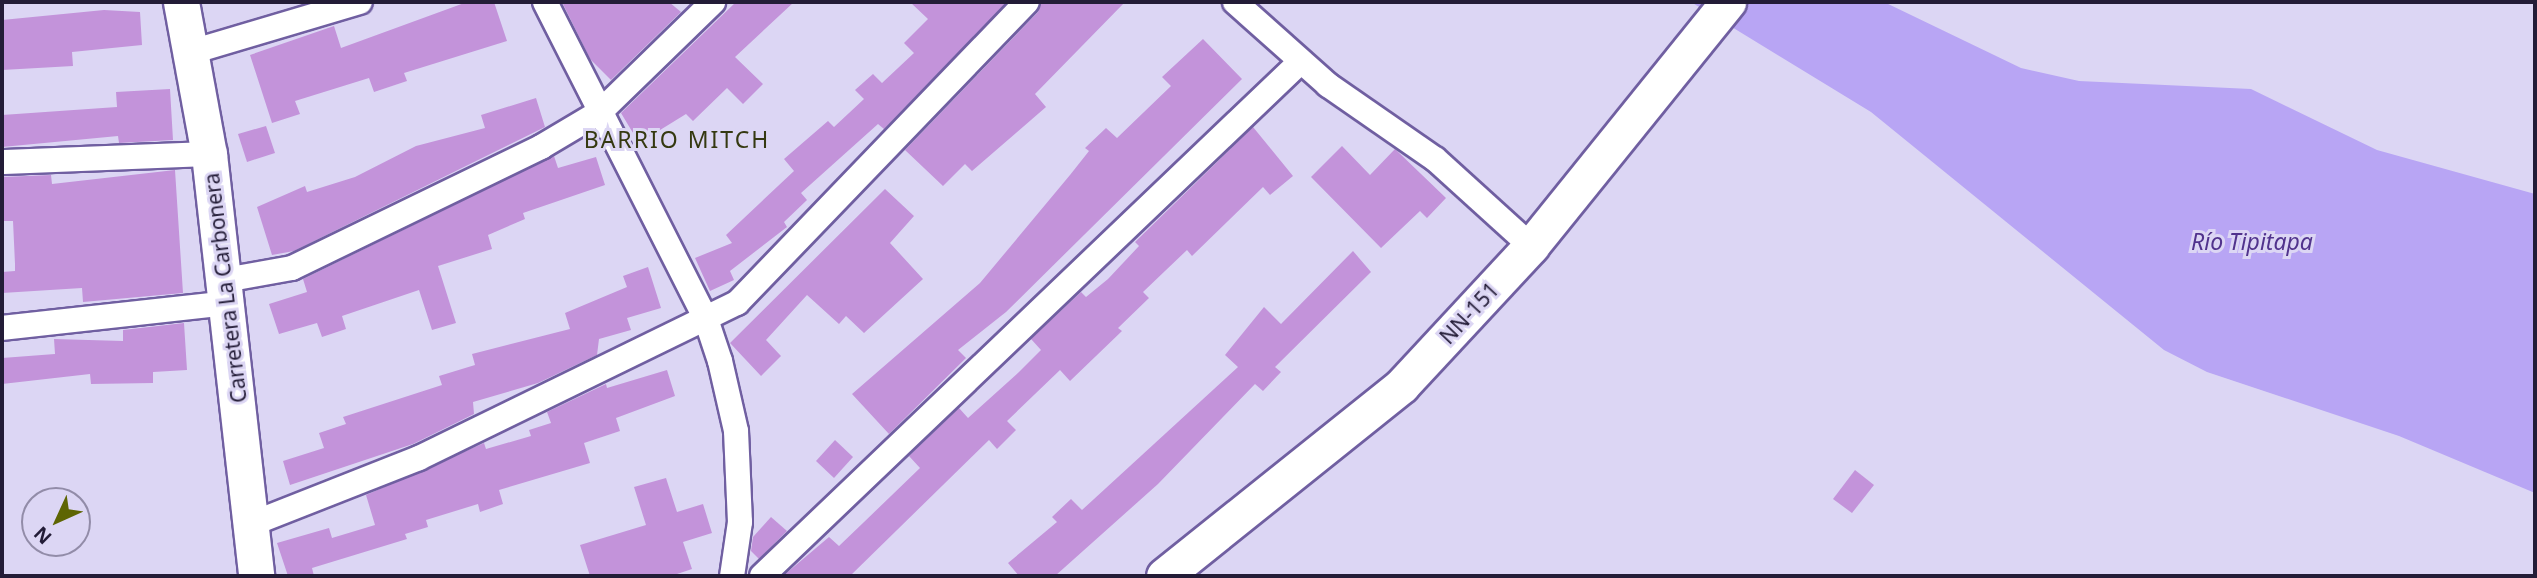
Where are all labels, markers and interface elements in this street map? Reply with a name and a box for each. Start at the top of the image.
district label: BARRIO MITCH [585,125,769,153]
street label: Carretera La Carbonera [198,172,252,404]
water label: Río Tipitapa [2191,227,2313,255]
street label: NN-151 [1434,277,1504,349]
north arrow [21,487,91,557]
text: N [28,521,57,550]

